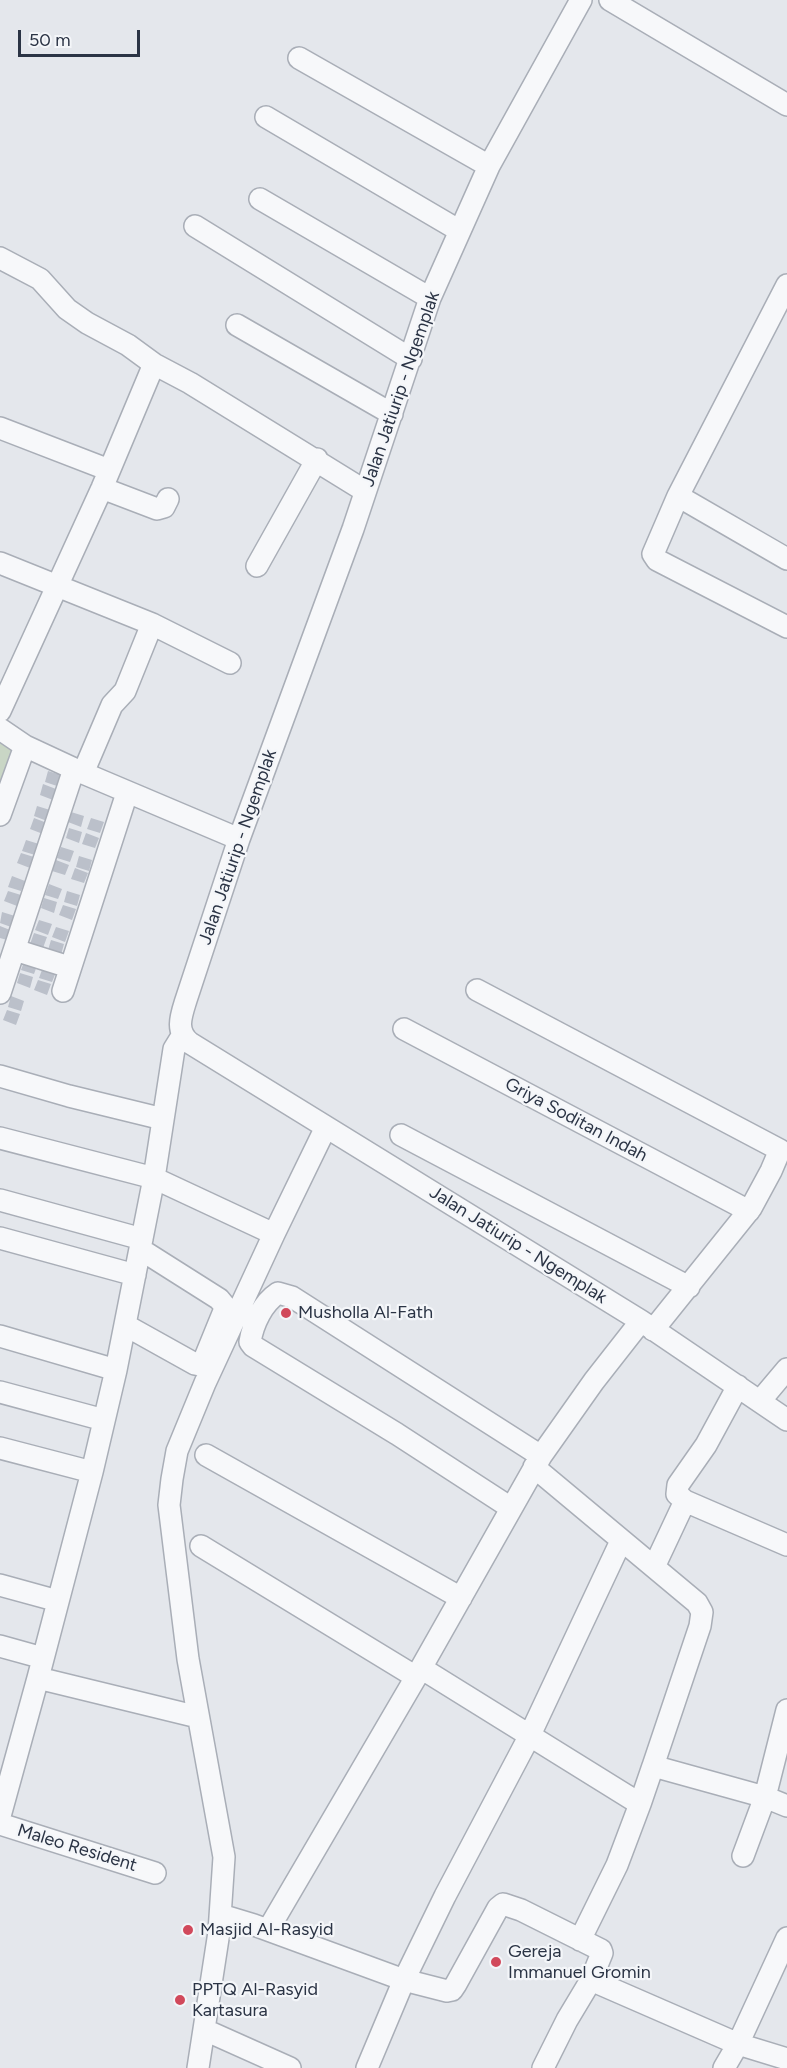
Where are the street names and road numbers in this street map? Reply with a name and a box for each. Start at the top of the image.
street label: Jalan Jatiurip - Ngemplak [357,289,445,489]
street label: Jalan Jatiurip - Ngemplak [194,747,282,947]
street label: Griya Soditan Indah [501,1073,651,1167]
street label: Jalan Jatiurip - Ngemplak [425,1182,611,1308]
street label: Maleo Resident [15,1820,139,1876]

